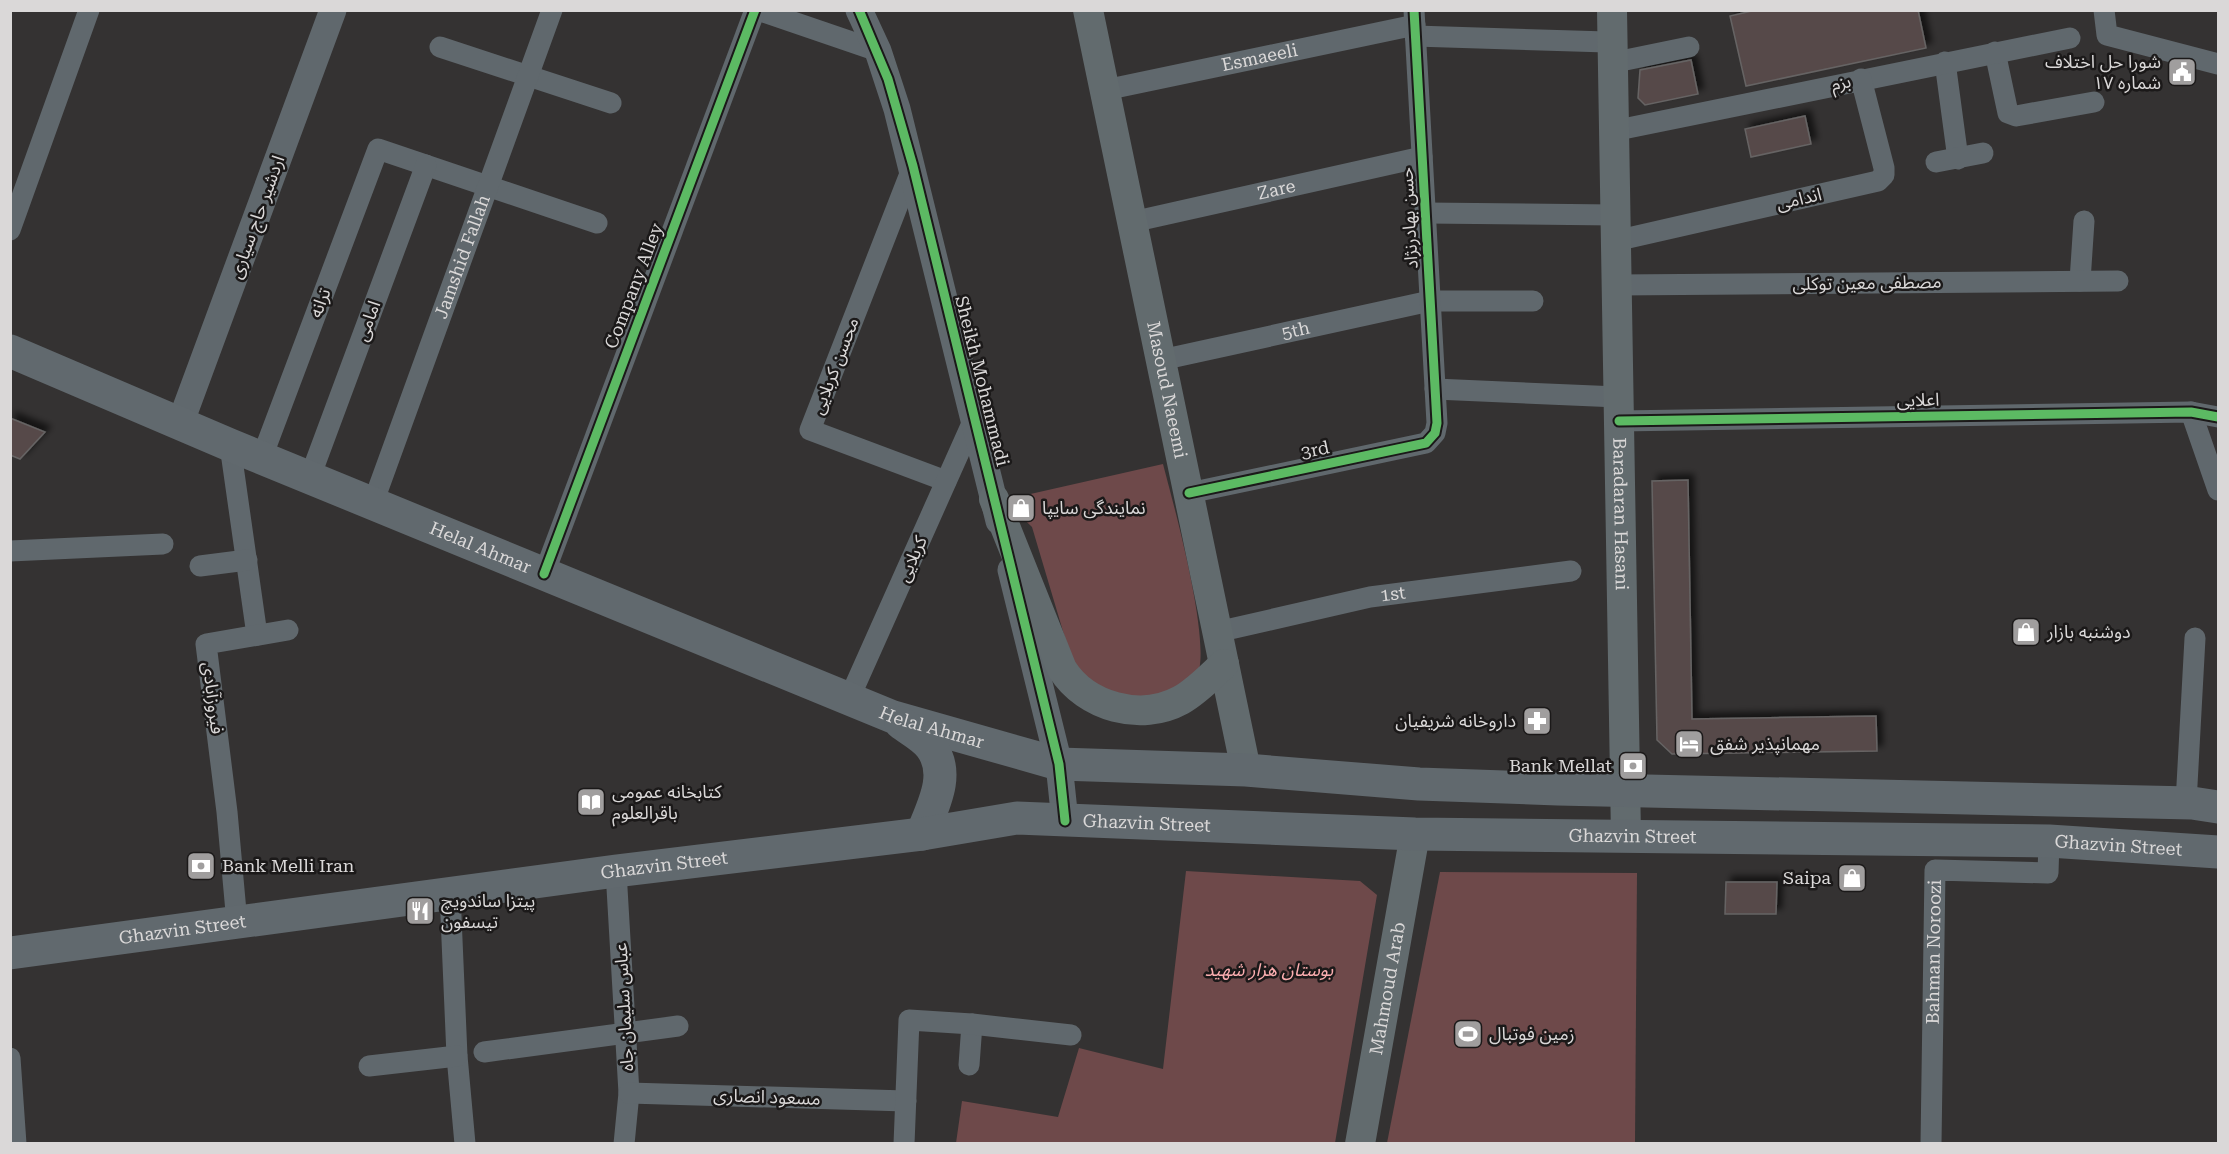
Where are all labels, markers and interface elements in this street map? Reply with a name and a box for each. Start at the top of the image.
street label: Esmaeeli [1220,39,1300,75]
place label: شورا حل اختلاف شماره ۱۷ [2045,51,2161,94]
public building icon: شورا حل اختلاف شماره ۱۷ [2166,56,2198,88]
street label: بزم [1829,70,1854,99]
street label: اردشیر حاج سیاری [224,152,291,282]
street label: حسن بهادرنژاد [1395,167,1423,269]
street label: Zare [1255,175,1297,204]
street label: اندامی [1774,183,1824,215]
street label: Jamshid Fallah [430,191,494,321]
street label: Company Alley [600,220,667,352]
street label: مصطفی معین توکلی [1792,271,1942,295]
street label: ترانه [304,285,336,321]
street label: Sheikh Mohammadi [951,294,1014,468]
street label: امامی [351,298,385,344]
street label: محسن کربلایی [806,314,864,418]
street label: 5th [1280,317,1312,343]
street label: Masoud Naeemi [1143,319,1192,460]
street label: اعلایی [1896,389,1940,411]
street label: 3rd [1299,436,1332,463]
street label: Baradaran Hasani [1609,437,1633,591]
shop icon: نمایندگی سایپا [1005,492,1037,524]
place label: نمایندگی سایپا [1042,497,1146,519]
street label: Helal Ahmar [427,517,535,578]
street label: کربلایی [892,532,932,586]
street label: 1st [1379,581,1407,606]
shop icon: دوشنبه بازار [2010,616,2042,648]
place label: دوشنبه بازار [2046,621,2131,643]
street label: فیروزآبادی [198,661,228,735]
street label: Helal Ahmar [876,702,987,752]
pharmacy icon: داروخانه شریفیان [1521,705,1553,737]
place label: داروخانه شریفیان [1395,710,1516,732]
hotel icon: مهمانپذیر شفق [1673,728,1705,760]
place label: مهمانپذیر شفق [1710,733,1820,755]
bank icon: Bank Mellat [1617,750,1649,782]
place label: Bank Mellat [1509,755,1612,776]
place label: کتابخانه عمومی باقرالعلوم [612,781,722,827]
library icon: کتابخانه عمومی باقرالعلوم [575,786,607,818]
street label: Ghazvin Street [1082,810,1211,836]
street label: Ghazvin Street [1568,825,1697,847]
street label: Ghazvin Street [2054,830,2183,860]
street label: Ghazvin Street [599,847,729,883]
bank icon: Bank Melli Iran [185,850,217,882]
place label: Bank Melli Iran [222,855,355,876]
shop icon: Saipa [1836,862,1868,894]
place label: Saipa [1783,867,1831,888]
street label: Bahman Noroozi [1922,879,1945,1024]
place label: پیتزا ساندویچ تیسفون [441,890,535,933]
restaurant icon: پیتزا ساندویچ تیسفون [404,895,436,927]
street label: Ghazvin Street [118,910,247,948]
street label: Mahmoud Arab [1365,920,1409,1056]
street label: عباس سلیمان جاه [610,942,638,1072]
park label: بوستان هزار شهید [1205,959,1333,981]
sports icon: زمین فوتبال [1452,1018,1484,1050]
place label: زمین فوتبال [1489,1023,1575,1045]
street label: مسعود انصاری [713,1084,821,1110]

